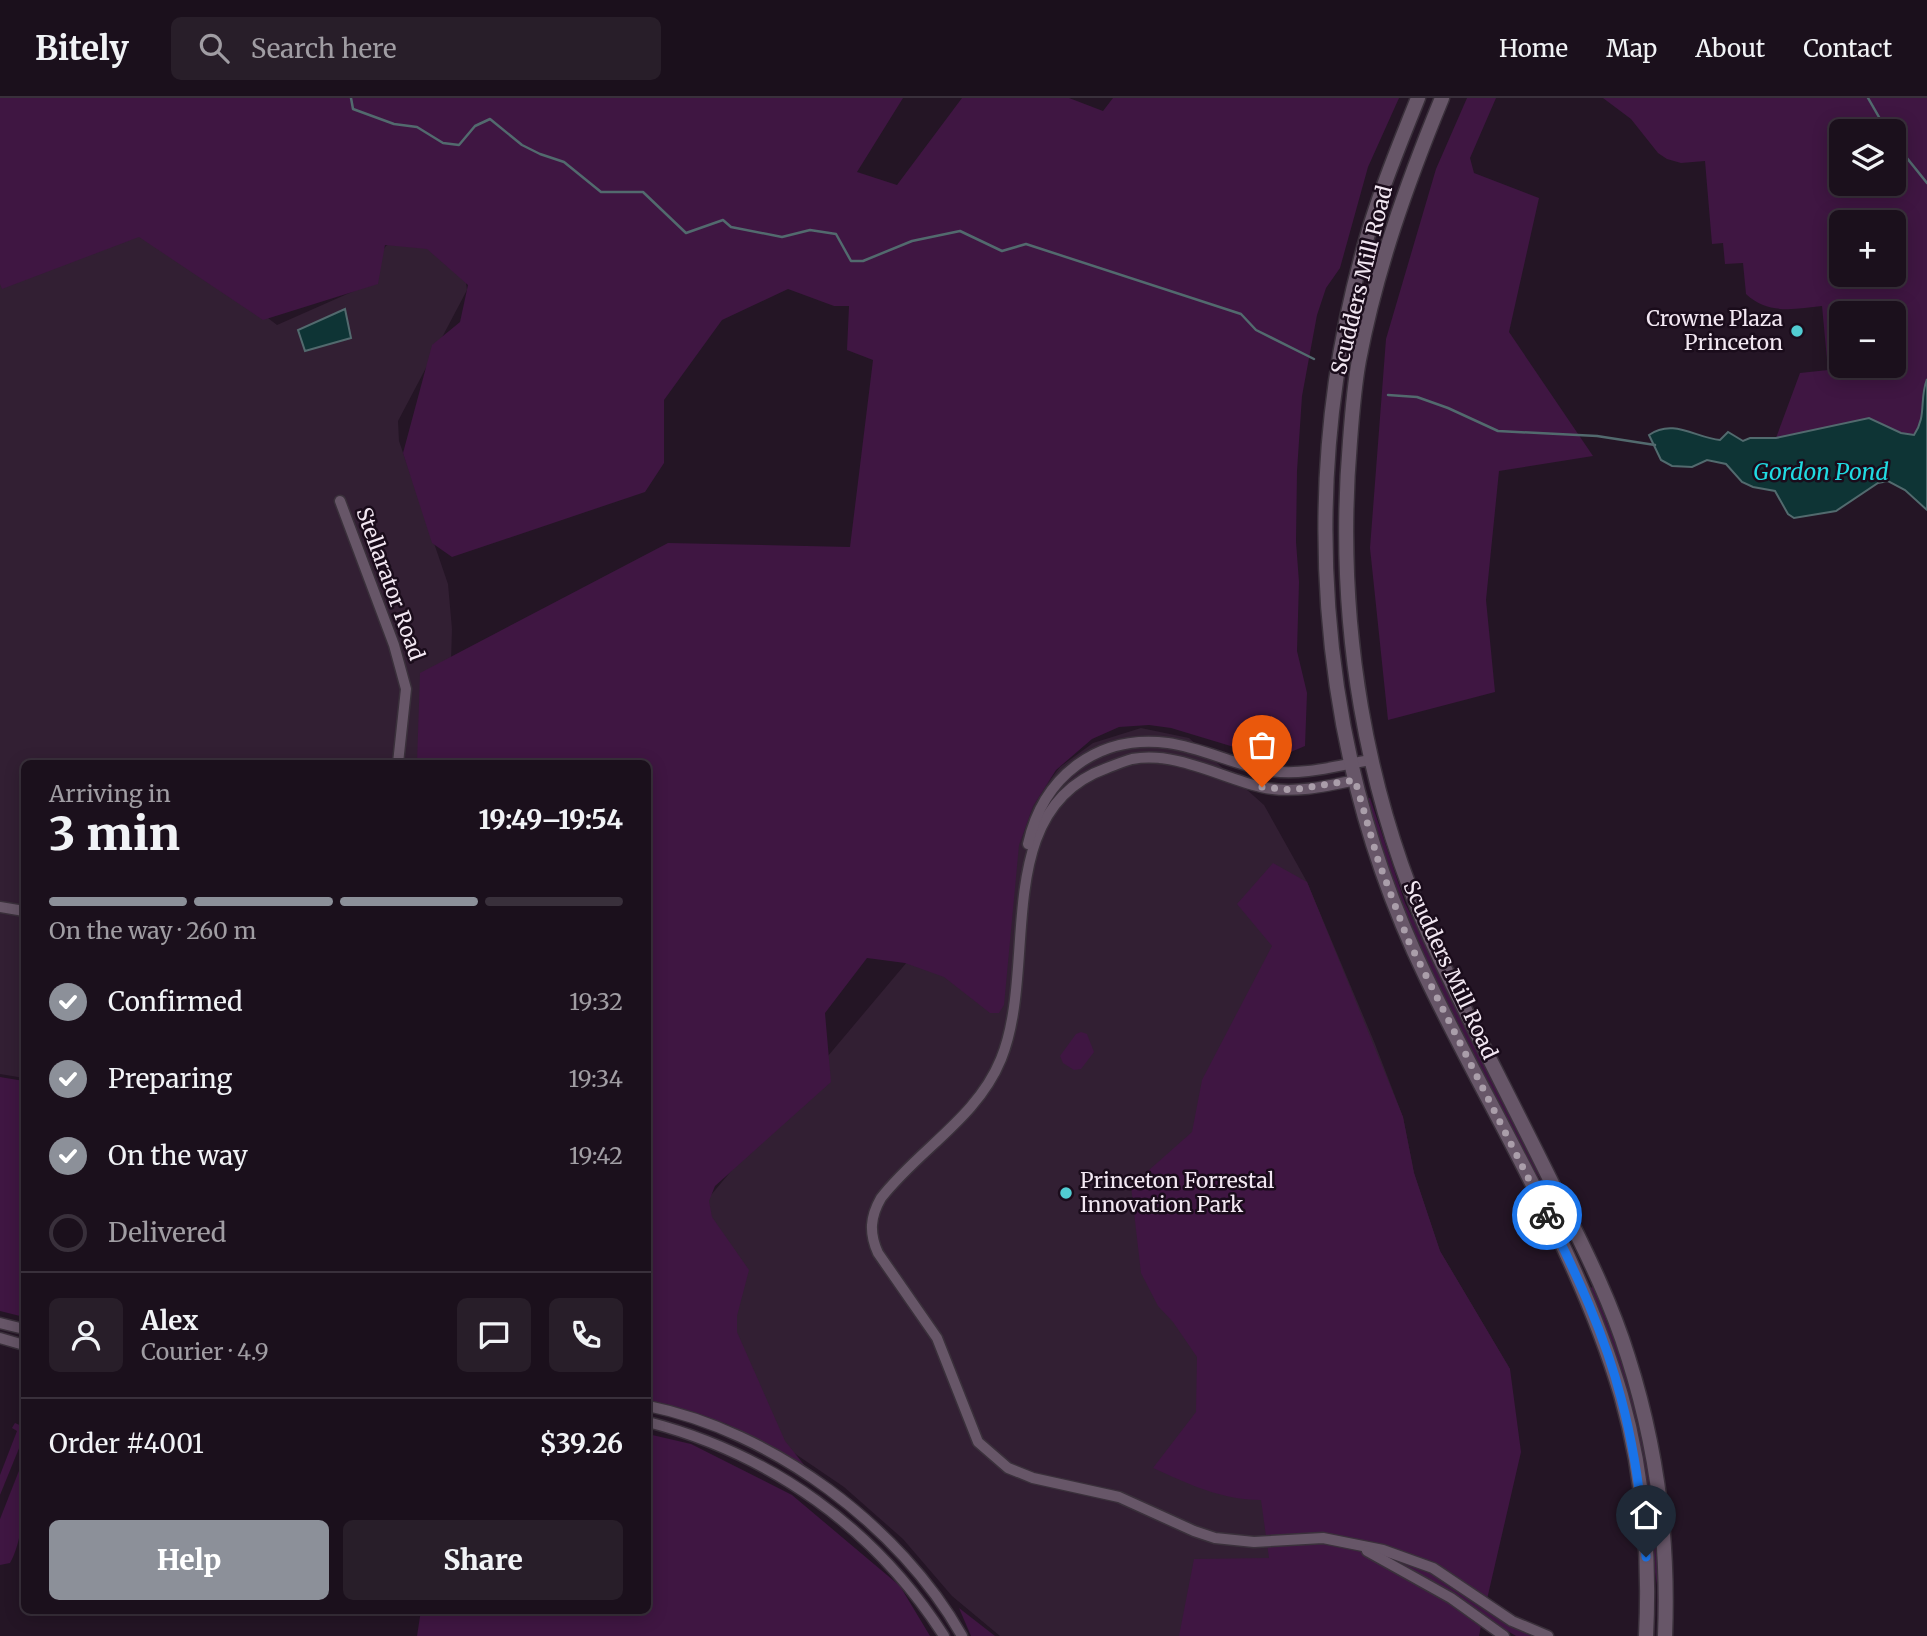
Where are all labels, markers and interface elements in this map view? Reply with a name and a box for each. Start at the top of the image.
search box [171,17,661,80]
text: Bitely [35,28,129,69]
icon: search [195,29,233,67]
text: Search here [251,32,397,65]
text: Home [1499,33,1568,64]
text: Map [1606,33,1657,64]
text: About [1695,33,1765,64]
text: Contact [1803,33,1892,64]
map controls [1829,119,1906,378]
button: layers [1829,119,1906,196]
street label: Scudders Mill Road [1325,182,1398,377]
button: + [1829,210,1906,287]
button: − [1829,301,1906,378]
place label: Crowne Plaza Princeton [1646,305,1783,356]
marker: Crowne Plaza Princeton [1789,323,1805,339]
water label: Gordon Pond [1753,457,1889,486]
street label: Stellarator Road [350,504,431,664]
pin [1232,715,1292,787]
icon: bag [1243,726,1281,764]
text: Arriving in [49,779,171,808]
text: 19:49–19:54 [479,803,623,836]
text: 3 min [49,805,180,863]
street label: Scudders Mill Road [1397,876,1504,1064]
text: On the way · 260 m [49,916,256,945]
icon: check [49,983,87,1021]
text: Confirmed [108,985,243,1018]
text: 19:32 [569,987,623,1016]
icon: check [49,1060,87,1098]
text: Preparing [108,1062,232,1095]
text: 19:34 [568,1064,623,1093]
icon: check [49,1137,87,1175]
text: On the way [108,1139,248,1172]
text: 19:42 [569,1141,623,1170]
place label: Princeton Forrestal Innovation Park [1080,1167,1275,1218]
courier [1512,1180,1582,1250]
marker: Princeton Forrestal Innovation Park [1058,1185,1074,1201]
icon: bike [1528,1196,1566,1234]
text: Delivered [108,1216,227,1249]
button: person [49,1298,123,1372]
button: chat [457,1298,531,1372]
button: phone [549,1298,623,1372]
text: Alex [141,1304,198,1337]
text: Courier · 4.9 [141,1337,269,1366]
text: Order #4001 [49,1427,204,1460]
text: $39.26 [540,1427,623,1460]
pin [1616,1485,1676,1557]
icon: home [1627,1496,1665,1534]
button: Help [49,1520,329,1600]
button: Share [343,1520,623,1600]

